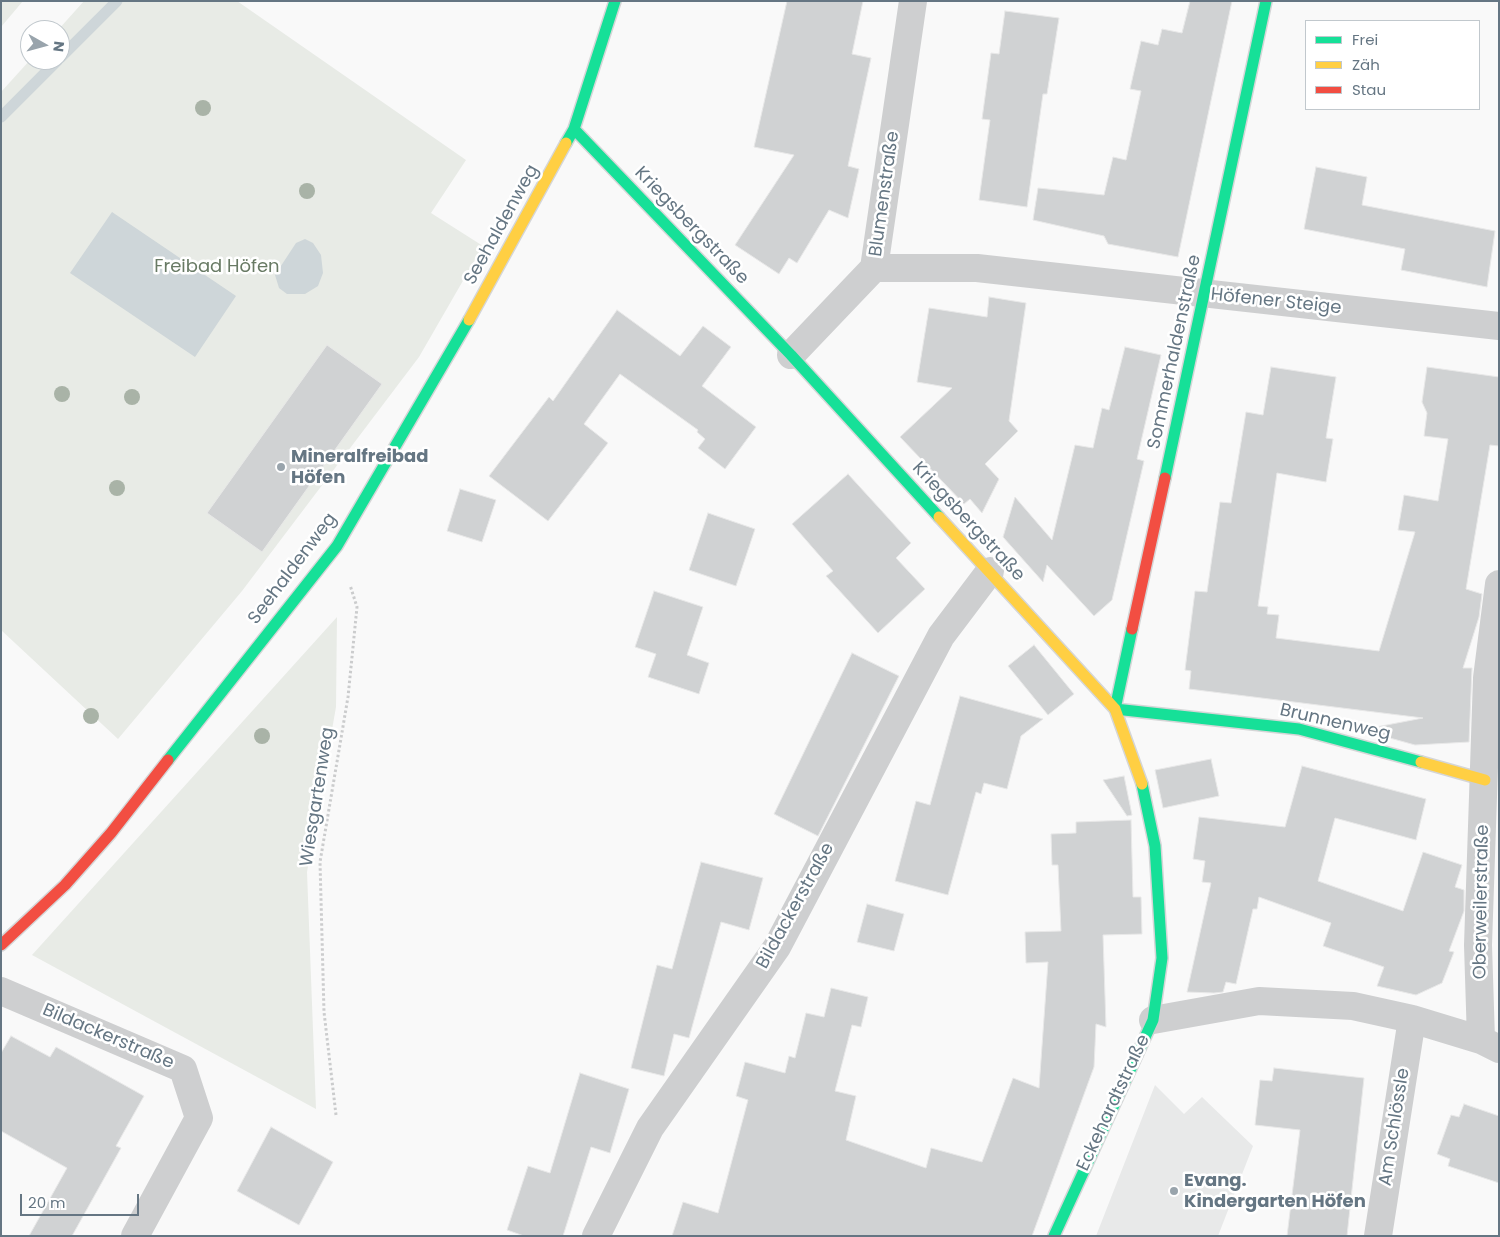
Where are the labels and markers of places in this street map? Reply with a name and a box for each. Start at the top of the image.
place label: Mineralfreibad Höfen [291,446,429,488]
marker: Mineralfreibad Höfen [275,461,287,473]
place label: Evang. Kindergarten Höfen [1184,1170,1366,1212]
marker: Evang. Kindergarten Höfen [1168,1185,1180,1197]

